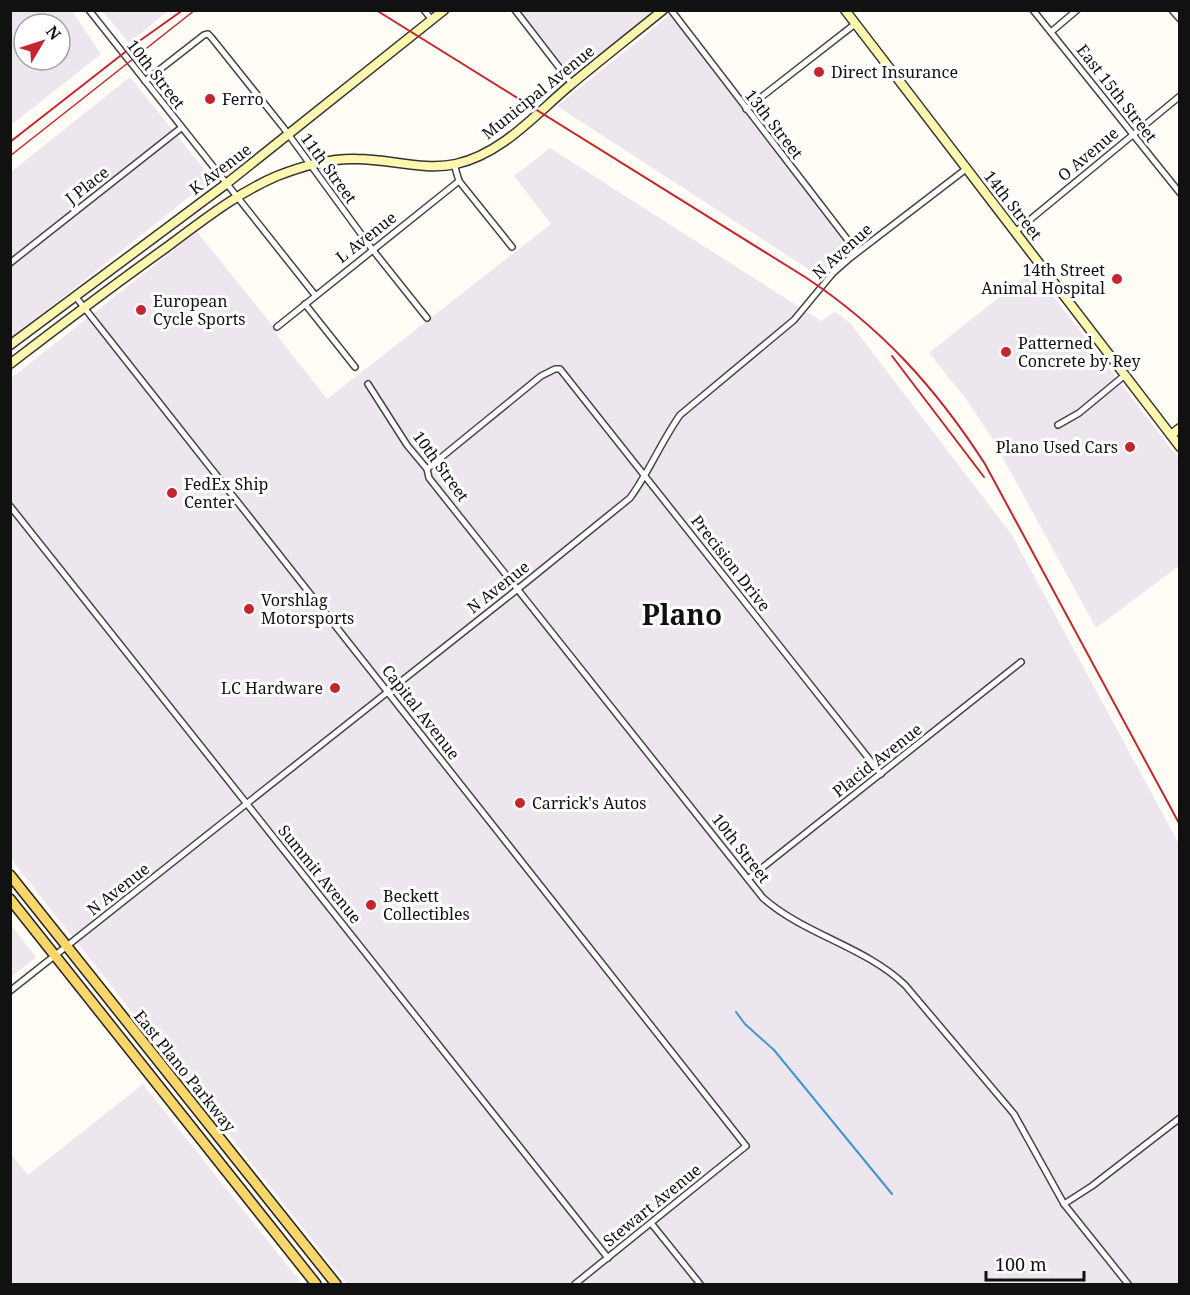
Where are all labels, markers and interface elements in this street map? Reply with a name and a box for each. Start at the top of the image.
north arrow [12,12,72,72]
text: N [41,21,66,45]
street label: 10th Street [122,35,190,114]
street label: Municipal Avenue [477,40,599,144]
street label: East 15th Street [1072,40,1162,147]
place label: Direct Insurance [831,61,958,83]
marker: Direct Insurance [812,65,826,79]
street label: 13th Street [740,85,808,164]
place label: Ferro [222,88,264,110]
marker: Ferro [203,92,217,106]
street label: O Avenue [1053,122,1123,186]
street label: 11th Street [296,128,362,208]
street label: K Avenue [184,138,256,200]
street label: J Place [60,161,113,210]
street label: 14th Street [979,166,1047,245]
street label: L Avenue [331,206,401,268]
street label: N Avenue [807,218,877,284]
place label: 14th Street Animal Hospital [981,259,1105,299]
marker: 14th Street Animal Hospital [1110,272,1124,286]
place label: European Cycle Sports [153,290,246,330]
marker: European Cycle Sports [134,303,148,317]
place label: Patterned Concrete by Rey [1018,332,1141,372]
marker: Patterned Concrete by Rey [999,345,1013,359]
street label: 10th Street [408,426,474,506]
place label: Plano Used Cars [996,436,1118,458]
marker: Plano Used Cars [1123,440,1137,454]
place label: FedEx Ship Center [184,473,268,513]
marker: FedEx Ship Center [165,486,179,500]
street label: Precision Drive [686,510,776,616]
street label: N Avenue [462,556,534,618]
place label: Vorshlag Motorsports [261,589,354,629]
district label: Plano [642,595,722,633]
marker: Vorshlag Motorsports [242,602,256,616]
street label: Capital Avenue [377,660,465,764]
place label: LC Hardware [221,677,323,699]
marker: LC Hardware [328,681,342,695]
street label: Placid Avenue [828,718,926,802]
place label: Carrick's Autos [532,792,646,814]
marker: Carrick's Autos [513,796,527,810]
street label: 10th Street [707,809,775,888]
street label: Summit Avenue [273,820,367,928]
street label: N Avenue [82,858,154,920]
place label: Beckett Collectibles [383,885,470,925]
marker: Beckett Collectibles [364,898,378,912]
street label: East Plano Parkway [129,1006,241,1137]
street label: Stewart Avenue [598,1159,706,1251]
scale bar [986,1244,1084,1282]
text: 100 m [995,1252,1047,1276]

